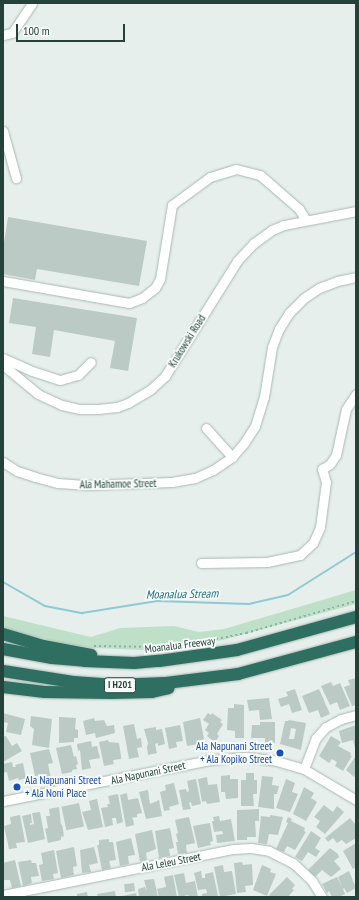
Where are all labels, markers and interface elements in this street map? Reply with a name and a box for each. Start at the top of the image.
scale bar [18,16,127,42]
text: 100 m [23,23,50,38]
street label: Krukowski Road [166,312,208,370]
street label: Ala Mahamoe Street [80,477,156,491]
water label: Moanalua Stream [146,586,218,602]
street label: Moanalua Freeway [144,634,216,656]
road number: I H201 [103,677,137,693]
place label: Ala Napunani Street + Ala Kopiko Street [196,740,272,766]
marker: Ala Napunani Street + Ala Kopiko Street [275,748,285,758]
street label: Ala Napunani Street [109,759,187,787]
place label: Ala Napunani Street + Ala Noni Place [25,774,101,800]
marker: Ala Napunani Street + Ala Noni Place [12,782,22,792]
street label: Ala Leleu Street [140,850,202,874]

